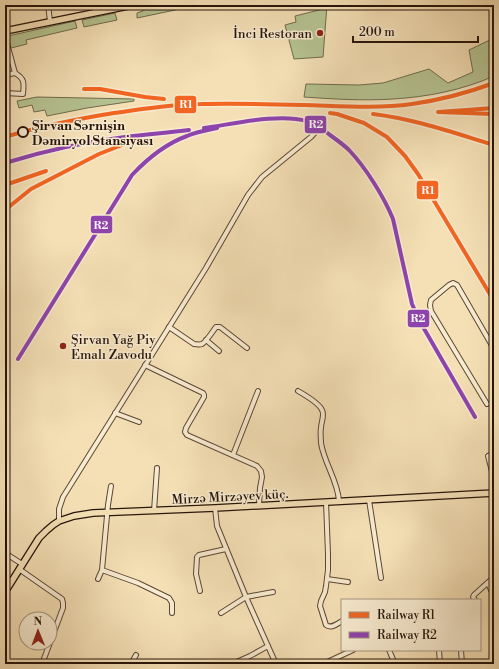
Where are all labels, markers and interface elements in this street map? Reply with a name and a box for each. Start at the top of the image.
scale bar [353,18,478,44]
place label: İnci Restoran [233,25,312,42]
text: 200 m [359,25,395,40]
marker: İnci Restoran [315,28,325,38]
line badge: R1 [174,95,197,114]
text: R1 [179,98,193,112]
line badge: R2 [304,115,327,134]
place label: Şirvan Sərnişin Dəmiryol Stansiyası [32,118,153,149]
text: R2 [308,118,324,132]
marker: Şirvan Sərnişin Dəmiryol Stansiyası [17,126,29,138]
line badge: R1 [416,180,439,200]
text: R1 [421,184,435,198]
line badge: R2 [90,215,113,234]
text: R2 [93,219,109,233]
line badge: R2 [407,309,430,328]
text: R2 [410,312,426,326]
place label: Şirvan Yağ Piy Emalı Zavodu [71,332,156,363]
marker: Şirvan Yağ Piy Emalı Zavodu [58,341,68,351]
street label: Mirzə Mirzəyev küç. [171,486,289,508]
legend [341,599,481,651]
text: Railway R1 [377,608,436,623]
north arrow [18,611,58,651]
text: N [33,615,43,629]
text: Railway R2 [377,628,437,643]

